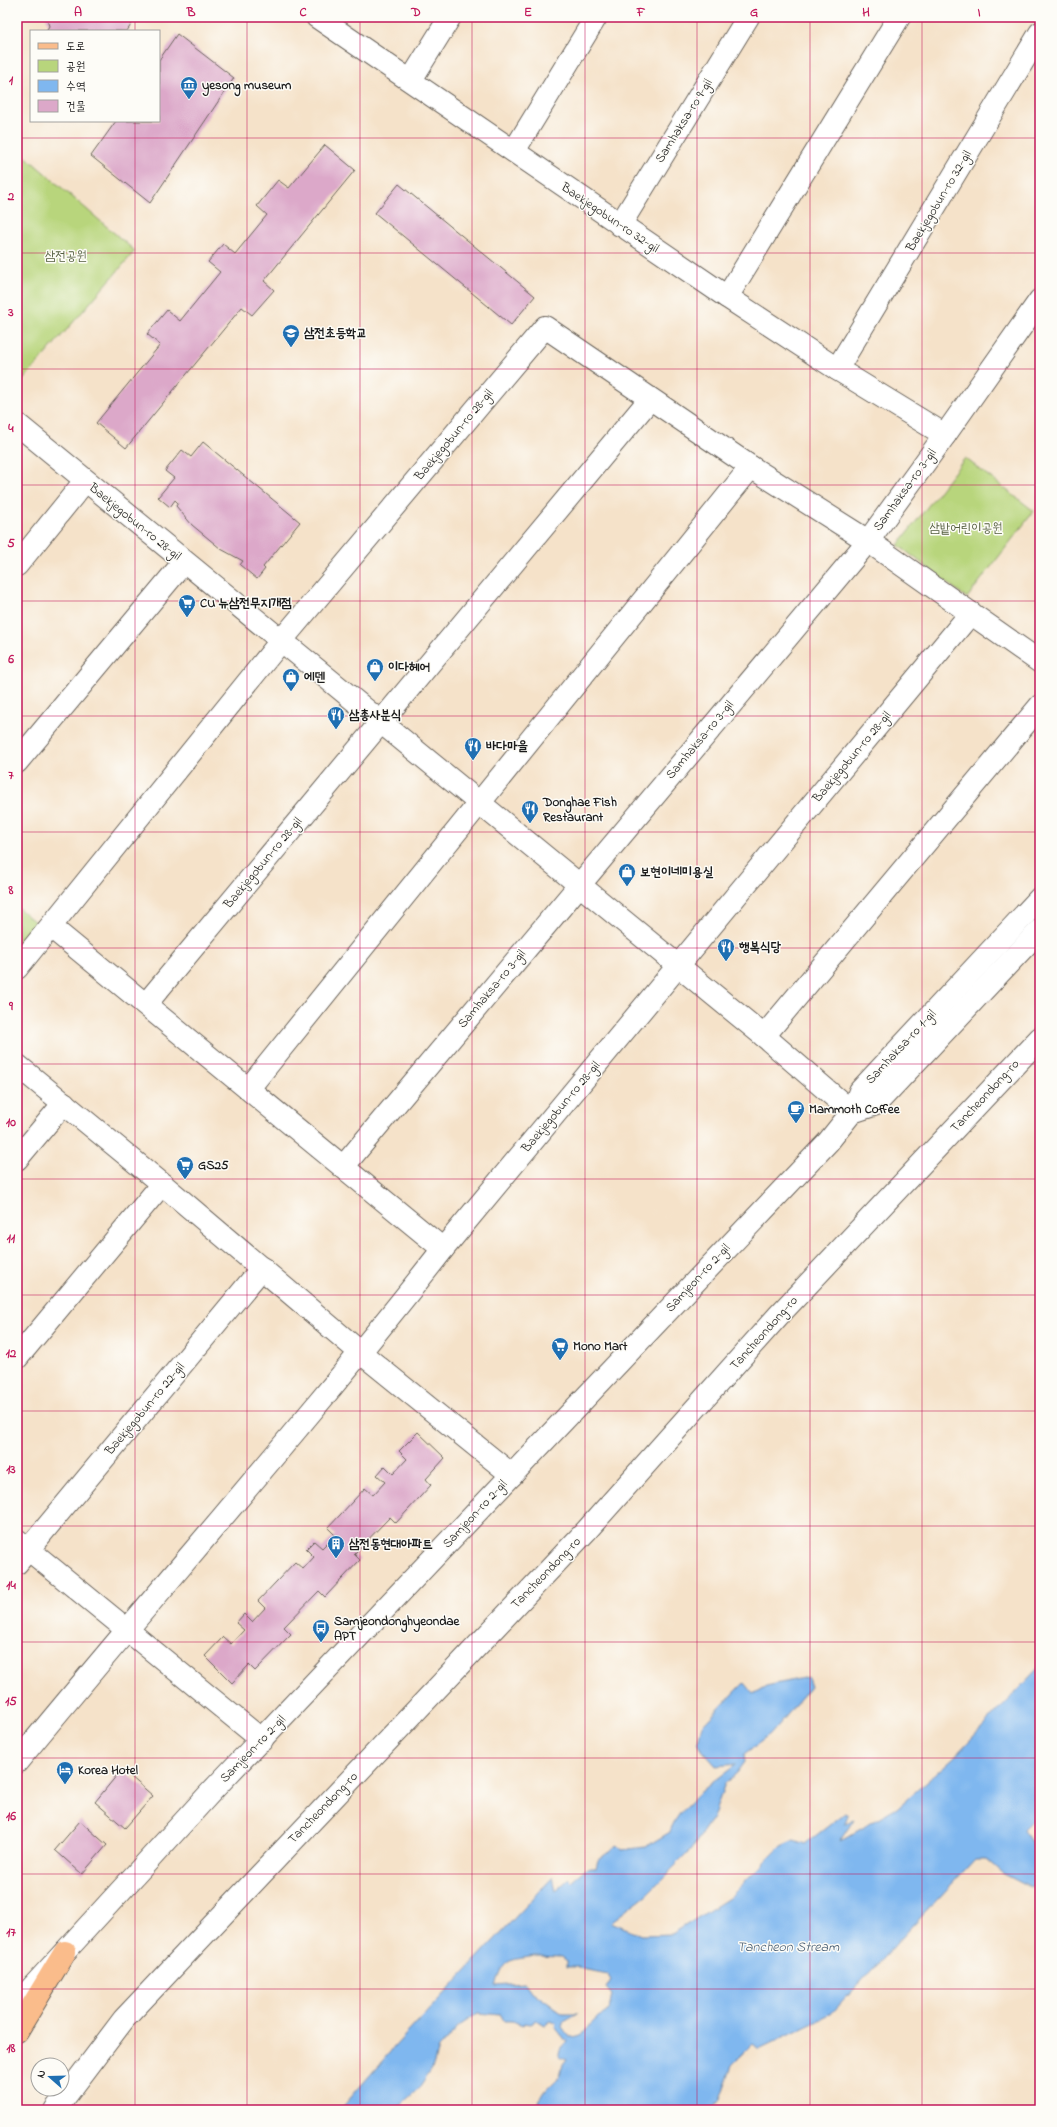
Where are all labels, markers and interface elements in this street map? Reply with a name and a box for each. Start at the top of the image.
text: A [74,3,82,22]
text: B [186,3,196,22]
text: C [299,3,307,22]
text: D [410,3,421,22]
text: E [524,3,532,22]
text: F [636,3,646,22]
text: G [750,3,758,22]
text: H [862,3,870,22]
text: I [977,3,981,22]
legend [30,30,160,122]
text: 도로 [66,38,85,56]
text: 공원 [66,58,85,76]
text: 1 [9,71,14,90]
museum icon: yesong museum [179,75,199,100]
street label: Samhaksa-ro 9-gil [650,75,718,167]
place label: yesong museum [202,76,291,97]
text: 수역 [66,78,86,96]
text: 건물 [66,98,86,116]
street label: Baekjegobun-ro 32-gil [901,147,978,256]
street label: Baekjegobun-ro 32-gil [556,178,663,259]
text: 2 [7,187,15,206]
park label: 삼전공원 [45,247,87,266]
text: 3 [7,303,14,322]
school or university icon: 삼전초등학교 [281,323,301,348]
place label: 삼전초등학교 [303,324,367,343]
street label: Baekjegobun-ro 28-gil [409,385,499,486]
text: 4 [7,419,14,438]
street label: Samhaksa-ro 3-gil [869,445,942,536]
street label: Baekjegobun-ro 28-gil [83,478,185,566]
park label: 삼밭어린이공원 [929,519,1003,538]
text: 5 [7,534,15,553]
supermarket icon: CU 뉴삼전무지개점 [177,593,197,618]
place label: CU 뉴삼전무지개점 [200,594,292,613]
text: 6 [7,650,14,669]
shop icon: 이다헤어 [365,657,385,682]
place label: 이다헤어 [388,658,430,677]
shop icon: 에덴 [281,667,301,692]
place label: 에덴 [304,668,325,687]
street label: Samhaksa-ro 3-gil [661,697,739,784]
restaurant icon: 삼총사분식 [326,705,346,730]
place label: 삼총사분식 [348,706,401,725]
street label: Baekjegobun-ro 28-gil [807,707,897,808]
restaurant icon: 바다마을 [463,736,483,761]
place label: 바다마을 [486,737,528,756]
text: 7 [8,766,14,785]
place label: Donghae Fish Restaurant [542,793,617,827]
restaurant icon: Donghae Fish Restaurant [520,799,540,824]
street label: Baekjegobun-ro 28-gil [218,813,308,914]
shop icon: 보현이네미용실 [617,862,637,887]
place label: 보현이네미용실 [640,863,714,882]
text: 8 [8,881,14,900]
restaurant icon: 행복식당 [716,937,736,962]
place label: 행복식당 [738,938,781,957]
street label: Samhaksa-ro 3-gil [453,946,531,1033]
text: 9 [8,997,14,1016]
street label: Samhaksa-ro 1-gil [861,1005,942,1089]
street label: Tancheondong-ro [946,1055,1025,1137]
street label: Baekjegobun-ro 28-gil [516,1057,606,1158]
cafe icon: Mammoth Coffee [786,1099,806,1124]
place label: Mammoth Coffee [809,1100,901,1119]
text: 10 [6,1113,16,1132]
supermarket icon: GS25 [175,1155,195,1180]
place label: GS25 [198,1156,229,1175]
text: 11 [7,1229,16,1248]
street label: Samjeon-ro 2-gil [661,1239,736,1317]
street label: Tancheondong-ro [726,1292,803,1375]
supermarket icon: Mono Mart [550,1336,570,1361]
place label: Mono Mart [573,1337,628,1356]
text: 12 [6,1344,17,1363]
street label: Baekjegobun-ro 22-gil [100,1359,190,1461]
text: 13 [6,1460,16,1479]
street label: Samjeon-ro 2-gil [438,1475,513,1553]
street label: Tancheondong-ro [507,1532,586,1614]
building icon: 삼전동현대아파트 [326,1534,346,1559]
place label: 삼전동현대아파트 [348,1535,433,1554]
text: 14 [6,1576,16,1595]
place label: Samjeondonghyeondae APT [334,1612,461,1646]
bus stop icon: Samjeondonghyeondae APT [311,1618,331,1643]
text: 15 [5,1692,17,1711]
street label: Samjeon-ro 2-gil [216,1711,291,1788]
hotel icon: Korea Hotel [55,1760,75,1785]
place label: Korea Hotel [78,1761,138,1780]
street label: Tancheondong-ro [284,1767,363,1849]
text: 16 [6,1807,16,1826]
text: 17 [6,1923,16,1942]
water label: Tancheon Stream [737,1937,839,1958]
text: 18 [6,2039,16,2058]
north arrow [30,2057,70,2097]
text: N [33,2068,50,2080]

